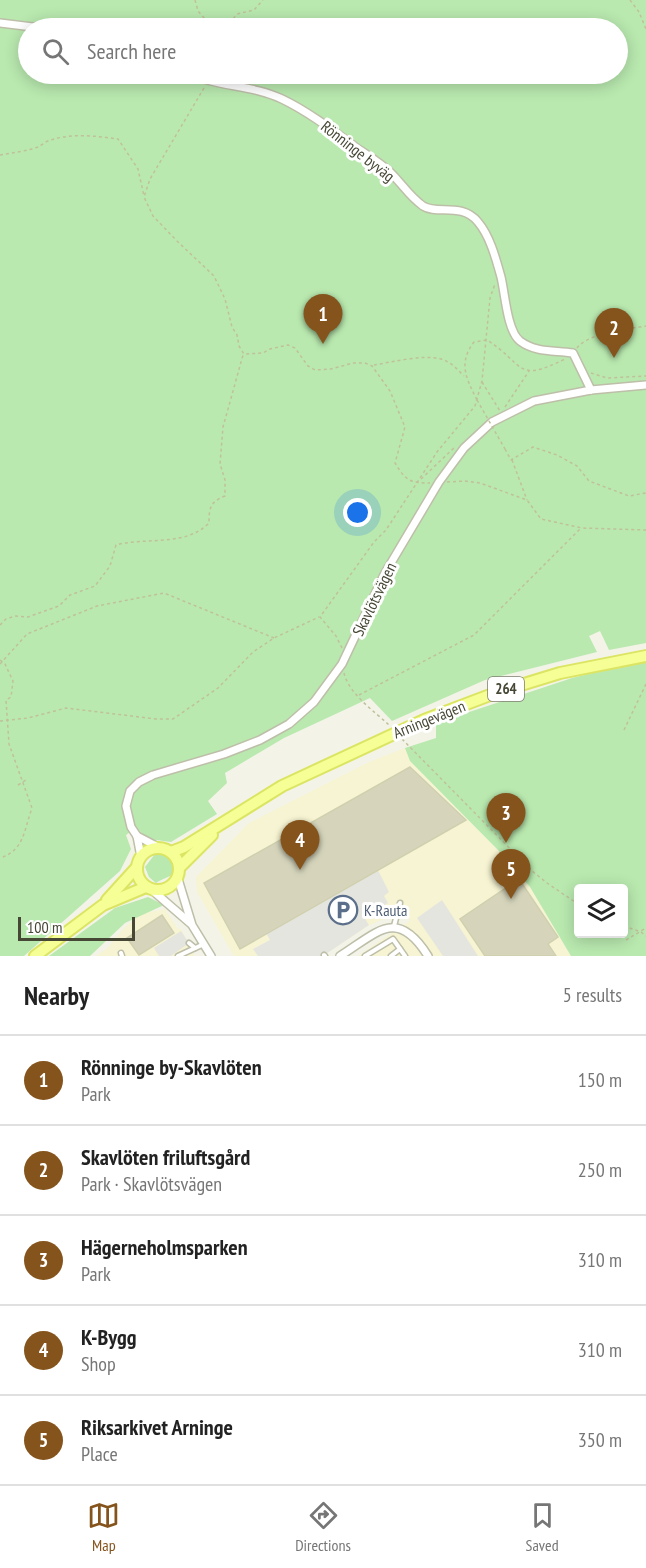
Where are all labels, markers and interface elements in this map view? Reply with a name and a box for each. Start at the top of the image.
search box [18,18,628,84]
icon: search [39,35,72,68]
text: Search here [87,37,176,65]
street label: Rönninge byväg [317,116,399,186]
pin: 1 [304,294,342,344]
pin: 2 [594,308,634,358]
your location [343,498,372,527]
street label: Skavlötsvägen [348,559,400,639]
road number: 264 [488,677,524,701]
street label: Arningevägen [390,696,468,742]
pin: 3 [486,794,526,843]
pin: 4 [280,820,320,870]
pin: 5 [492,850,530,899]
map controls [574,884,628,938]
button: layers [574,884,628,938]
parking icon: K-Rauta [327,894,359,926]
place label: K-Rauta [364,900,407,920]
scale bar [18,914,135,941]
text: 100 m [27,917,62,937]
text: Nearby [24,979,89,1012]
text: 5 results [563,982,622,1008]
text: Rönninge by-Skavlöten [81,1053,262,1081]
text: 1 [39,1067,48,1093]
text: 150 m [578,1067,622,1093]
text: Park [81,1081,111,1107]
text: Skavlöten friluftsgård [81,1143,250,1171]
text: 2 [39,1157,48,1183]
text: 250 m [578,1157,622,1183]
text: Park · Skavlötsvägen [81,1171,222,1197]
text: Hägerneholmsparken [81,1233,248,1261]
text: 3 [39,1247,48,1273]
text: 310 m [578,1247,622,1273]
text: Park [81,1261,111,1287]
text: K-Bygg [81,1323,136,1351]
text: 4 [39,1337,48,1363]
text: 310 m [578,1337,622,1363]
text: Shop [81,1351,116,1377]
text: Riksarkivet Arninge [81,1413,233,1441]
text: 5 [39,1427,48,1453]
text: 350 m [578,1427,622,1453]
text: Place [81,1441,118,1467]
tab: Map [87,1499,120,1555]
tab: Directions [295,1499,351,1555]
tab: Saved [526,1499,559,1555]

